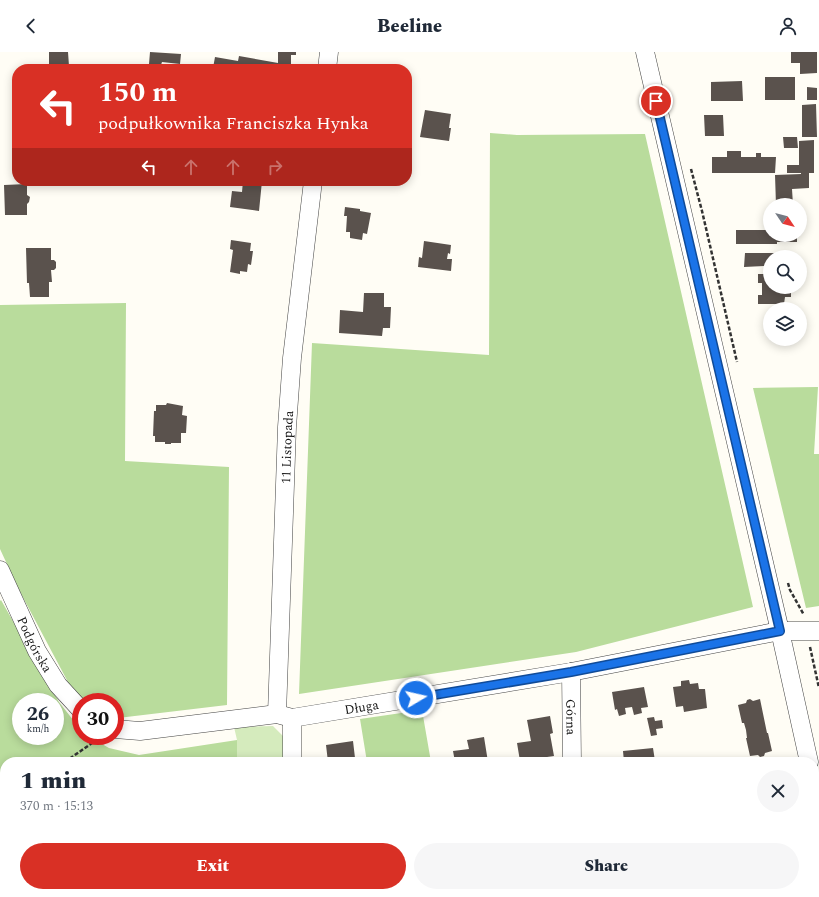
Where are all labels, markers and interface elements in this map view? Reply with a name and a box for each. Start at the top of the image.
text: Beeline [377,13,442,40]
icon: back [20,15,42,37]
icon: person [777,15,799,37]
text: 150 m [98,71,177,114]
icon: left [32,80,84,132]
pin [639,84,673,118]
icon: arrive [645,90,667,112]
text: podpułkownika Franciszka Hynka [98,110,369,137]
icon: left [138,156,160,178]
icon: ahead [180,156,202,178]
icon: ahead [222,156,244,178]
icon: right [264,156,286,178]
north arrow [763,198,807,242]
map controls [763,198,807,346]
button: search [763,250,807,294]
button: layers [763,302,807,346]
street label: 11 Listopada [276,409,299,484]
street label: Podgórska [11,613,57,677]
position arrow [395,677,437,719]
speed limit sign: 30 [72,693,124,745]
street label: Długa [343,695,381,720]
text: 26 [27,699,49,729]
street label: Górna [560,699,581,736]
text: km/h [27,721,49,737]
text: 1 min [20,763,86,799]
button: close [757,770,799,812]
text: 370 m · 15:13 [20,796,93,816]
button: Exit [20,843,406,889]
button: Share [414,843,799,889]

